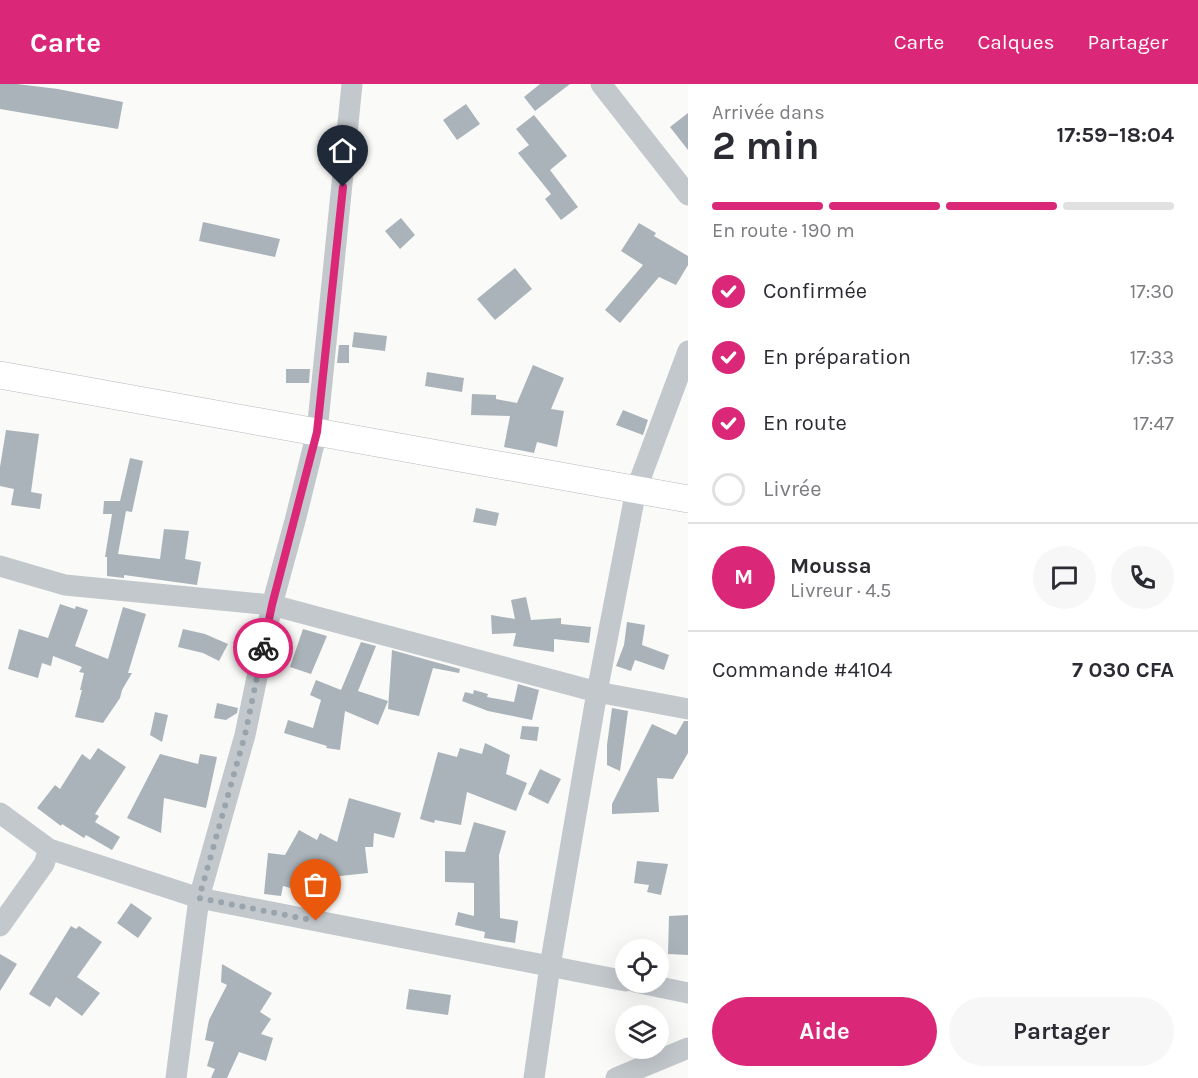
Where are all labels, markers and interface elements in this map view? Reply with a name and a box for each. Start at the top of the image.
text: Carte [30,26,101,59]
text: Carte [894,30,944,54]
text: Calques [977,30,1055,54]
text: Partager [1088,30,1168,54]
text: Arrivée dans [712,101,825,124]
text: 17:59–18:04 [1057,122,1174,148]
text: 2 min [712,123,820,169]
pin [317,125,368,187]
icon: home [326,134,359,167]
text: En route · 190 m [712,219,855,242]
icon: check [712,275,745,308]
text: Confirmée [763,278,867,304]
text: 17:30 [1130,280,1174,303]
icon: check [712,341,745,374]
text: En préparation [763,344,911,370]
text: 17:33 [1130,346,1174,369]
icon: check [712,407,745,440]
text: En route [763,410,847,436]
text: 17:47 [1133,412,1174,435]
text: Livrée [763,476,821,502]
button: chat [1033,546,1096,609]
button: phone [1111,546,1174,609]
text: Moussa [790,553,872,579]
text: M [734,564,753,590]
text: Livreur · 4.5 [790,579,891,602]
courier [233,618,293,678]
icon: bike [247,632,280,665]
text: Commande #4104 [712,657,892,683]
text: 7 030 CFA [1072,657,1174,683]
pin [290,859,341,921]
icon: bag [299,868,332,901]
map controls [615,939,669,1059]
button: locate [615,939,669,993]
button: Aide [712,997,937,1066]
button: Partager [949,997,1174,1066]
button: layers [615,1005,669,1059]

